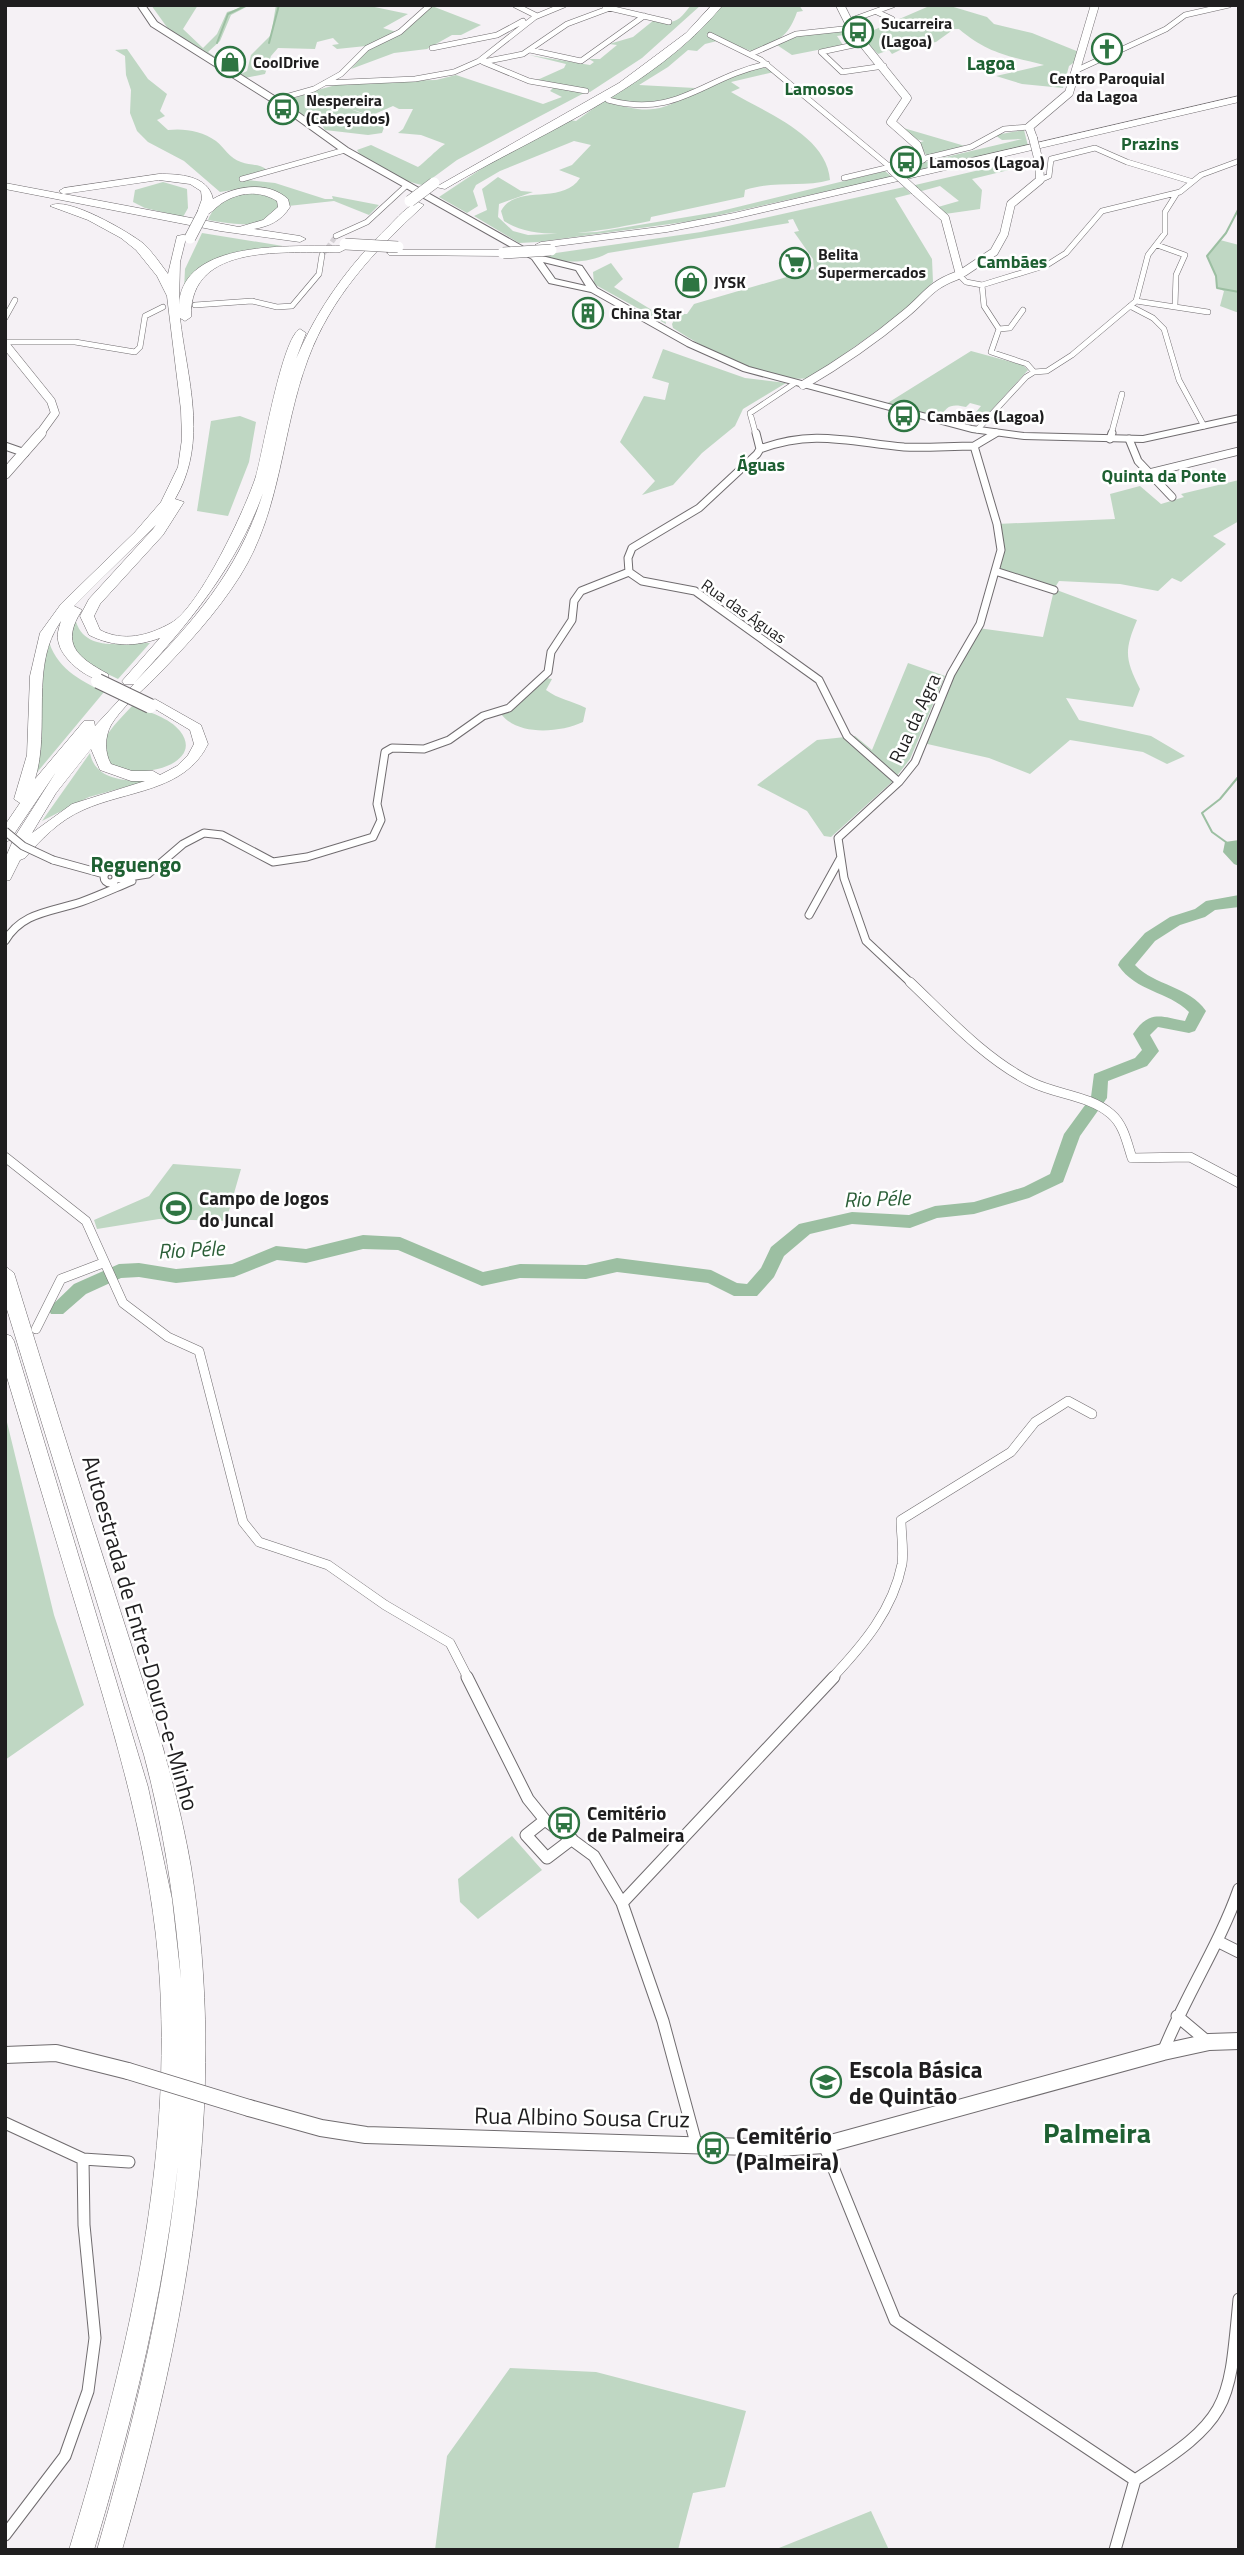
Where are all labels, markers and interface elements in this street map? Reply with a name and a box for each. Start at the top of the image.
place label: Sucarreira (Lagoa) [881,11,952,53]
bus stop icon: Sucarreira (Lagoa) [841,15,875,49]
church icon: Centro Paroquial da Lagoa [1090,32,1124,66]
shop icon: CoolDrive [213,45,247,79]
district label: Lagoa [967,48,1016,77]
place label: CoolDrive [253,50,319,74]
place label: Centro Paroquial da Lagoa [1049,66,1165,108]
district label: Lamosos [785,75,853,102]
place label: Nespereira (Cabeçudos) [306,88,390,130]
bus stop icon: Nespereira (Cabeçudos) [266,92,300,126]
district label: Prazins [1121,130,1179,157]
bus stop icon: Lamosos (Lagoa) [889,145,923,179]
place label: Lamosos (Lagoa) [929,150,1045,174]
place label: Belita Supermercados [818,242,926,284]
supermarket icon: Belita Supermercados [778,246,812,280]
district label: Cambães [977,248,1047,275]
shop icon: JYSK [674,265,708,299]
place label: JYSK [714,270,746,294]
building icon: China Star [571,296,605,330]
place label: China Star [611,301,682,325]
bus stop icon: Cambães (Lagoa) [887,399,921,433]
place label: Cambães (Lagoa) [927,404,1044,428]
district label: Águas [737,451,785,478]
district label: Quinta da Ponte [1102,462,1226,489]
street label: Rua das Águas [697,573,791,649]
street label: Rua da Agra [881,668,948,768]
district label: Reguengo [90,848,182,880]
water label: Rio Péle [843,1181,912,1215]
place label: Campo de Jogos do Juncal [199,1183,329,1234]
sports icon: Campo de Jogos do Juncal [159,1191,193,1225]
water label: Rio Péle [157,1231,226,1267]
street label: Autoestrada de Entre-Douro-e-Minho [73,1451,209,1815]
place label: Cemitério de Palmeira [587,1798,685,1849]
bus stop icon: Cemitério de Palmeira [547,1806,581,1840]
place label: Escola Básica de Quintão [849,2052,983,2113]
school or university icon: Escola Básica de Quintão [809,2065,843,2099]
street label: Rua Albino Sousa Cruz [474,2098,690,2136]
district label: Palmeira [1043,2111,1151,2154]
place label: Cemitério (Palmeira) [736,2118,839,2179]
bus stop icon: Cemitério (Palmeira) [696,2131,730,2165]

